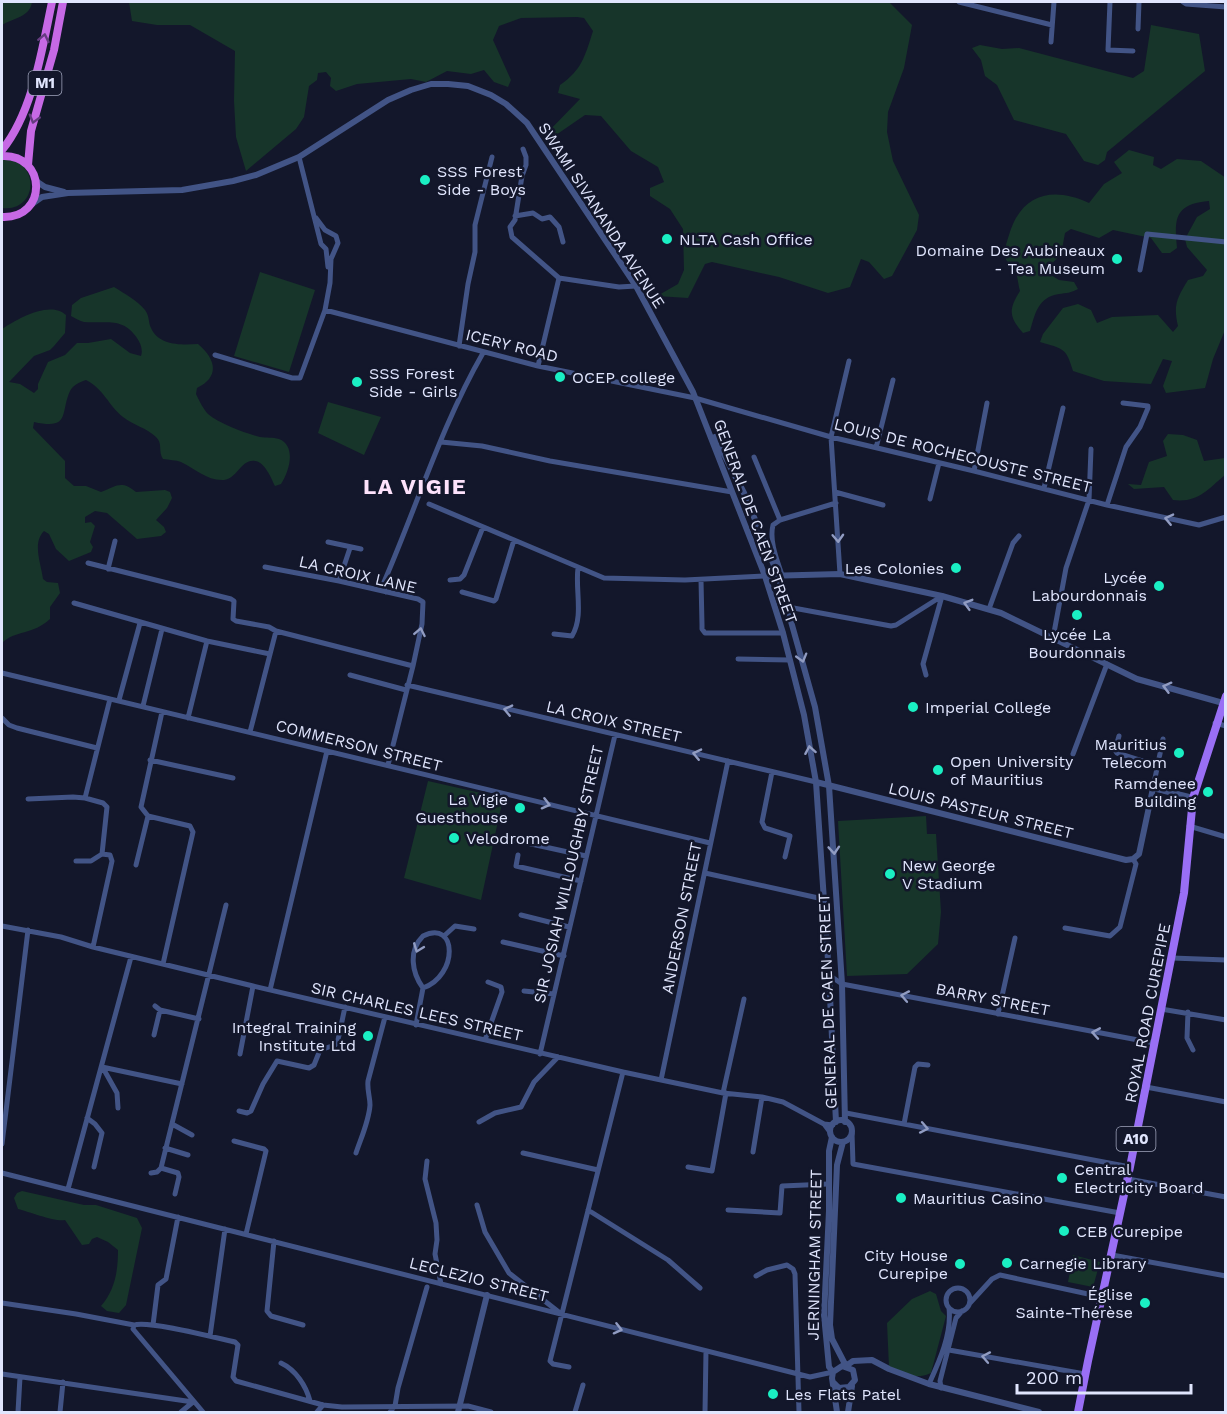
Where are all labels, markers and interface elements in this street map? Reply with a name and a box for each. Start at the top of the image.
one-way arrow [37,33,50,43]
road number: M1 [28,71,62,95]
one-way arrow [29,113,41,124]
street label: SWAMI SIVANANDA AVENUE [534,119,669,312]
place label: SSS Forest Side - Boys [437,162,526,199]
marker: SSS Forest Side - Boys [418,173,432,187]
place label: NLTA Cash Office [679,230,813,249]
marker: NLTA Cash Office [660,232,674,246]
place label: Domaine Des Aubineaux - Tea Museum [916,241,1105,278]
marker: Domaine Des Aubineaux - Tea Museum [1110,252,1124,266]
street label: ICERY ROAD [464,325,560,366]
place label: SSS Forest Side - Girls [369,364,457,401]
place label: OCEP college [572,368,675,387]
marker: OCEP college [553,370,567,384]
marker: SSS Forest Side - Girls [350,375,364,389]
street label: LOUIS DE ROCHECOUSTE STREET [832,414,1094,497]
street label: GENERAL DE CAEN STREET [710,417,801,626]
district label: LA VIGIE [363,474,467,499]
one-way arrow [1164,513,1174,526]
one-way arrow [831,533,844,542]
street label: LA CROIX LANE [297,552,419,597]
place label: Les Colonies [845,559,944,578]
marker: Les Colonies [949,561,963,575]
place label: Lycée Labourdonnais [1031,568,1147,605]
marker: Lycée Labourdonnais [1152,579,1166,593]
one-way arrow [963,599,974,611]
marker: Lycée La Bourdonnais [1070,608,1084,622]
place label: Lycée La Bourdonnais [1028,625,1126,662]
one-way arrow [413,627,426,637]
one-way arrow [795,652,807,663]
one-way arrow [1162,682,1173,694]
street label: LA CROIX STREET [544,697,684,746]
place label: Imperial College [925,698,1051,717]
marker: Imperial College [906,700,920,714]
one-way arrow [503,704,513,717]
street label: COMMERSON STREET [274,716,444,775]
place label: Mauritius Telecom [1094,735,1167,772]
street label: SIR JOSIAH WILLOUGHBY STREET [530,743,607,1005]
one-way arrow [804,745,817,755]
marker: Mauritius Telecom [1172,746,1186,760]
one-way arrow [693,748,703,761]
place label: Open University of Mauritius [950,752,1074,789]
marker: Open University of Mauritius [931,763,945,777]
place label: Ramdenee Building [1113,774,1196,811]
street label: LOUIS PASTEUR STREET [887,778,1075,843]
marker: Ramdenee Building [1201,785,1215,799]
place label: La Vigie Guesthouse [415,790,508,827]
one-way arrow [541,796,551,809]
marker: La Vigie Guesthouse [513,801,527,815]
place label: Velodrome [466,829,550,848]
marker: Velodrome [447,831,461,845]
street label: ANDERSON STREET [657,840,706,996]
one-way arrow [827,845,840,854]
place label: New George V Stadium [902,856,995,893]
marker: New George V Stadium [883,867,897,881]
street label: GENERAL DE CAEN STREET [814,892,841,1109]
street label: ROYAL ROAD CUREPIPE [1121,922,1174,1105]
one-way arrow [412,942,425,952]
street label: SIR CHARLES LEES STREET [309,978,525,1045]
street label: BARRY STREET [934,979,1052,1020]
one-way arrow [900,990,910,1003]
place label: Integral Training Institute Ltd [232,1018,356,1055]
one-way arrow [1092,1027,1102,1040]
marker: Integral Training Institute Ltd [361,1029,375,1043]
one-way arrow [919,1121,929,1134]
road number: A10 [1116,1127,1156,1151]
place label: Central Electricity Board [1074,1160,1203,1197]
street label: JERNINGHAM STREET [804,1169,825,1341]
marker: Central Electricity Board [1055,1171,1069,1185]
place label: Mauritius Casino [913,1189,1043,1208]
marker: Mauritius Casino [894,1191,908,1205]
place label: CEB Curepipe [1076,1222,1183,1241]
marker: CEB Curepipe [1057,1224,1071,1238]
place label: City House Curepipe [864,1246,948,1283]
street label: LECLEZIO STREET [407,1253,551,1306]
place label: Carnegie Library [1019,1254,1147,1273]
marker: Carnegie Library [1000,1256,1014,1270]
marker: City House Curepipe [953,1257,967,1271]
place label: Église Sainte-Thérèse [1016,1285,1133,1322]
marker: Église Sainte-Thérèse [1138,1296,1152,1310]
one-way arrow [613,1321,623,1334]
one-way arrow [981,1351,991,1364]
scale bar [1017,1357,1191,1395]
text: 200 m [1026,1367,1082,1388]
place label: Les Flats Patel [785,1385,901,1404]
marker: Les Flats Patel [766,1387,780,1401]

